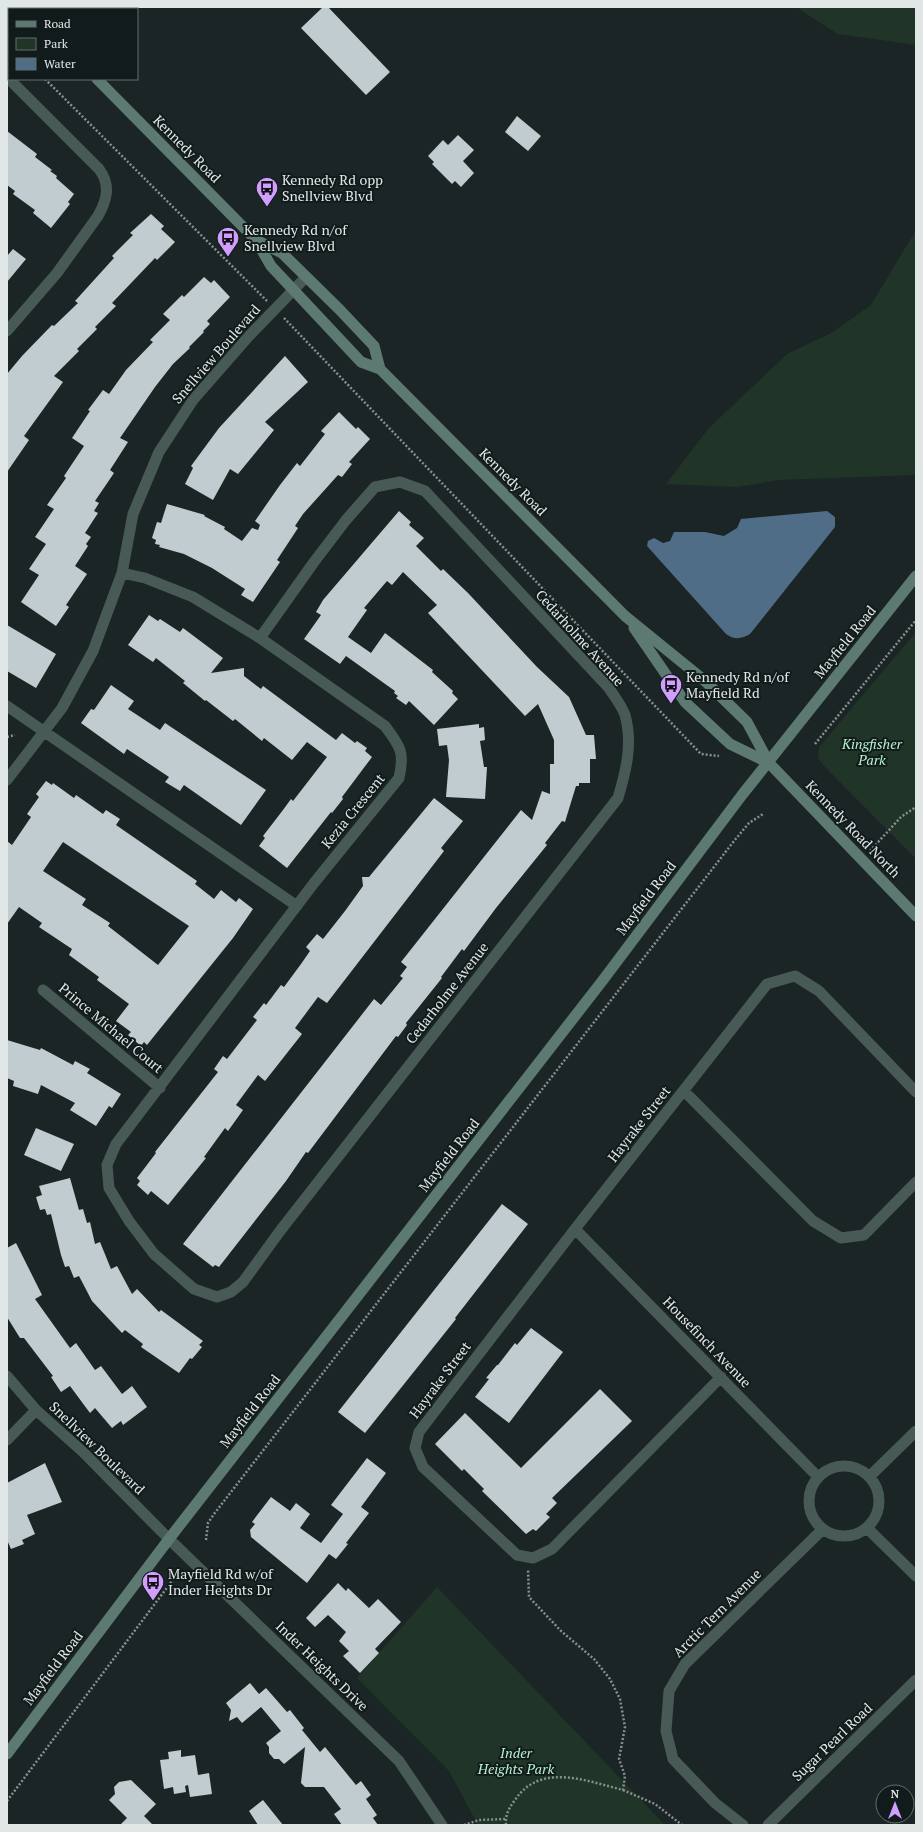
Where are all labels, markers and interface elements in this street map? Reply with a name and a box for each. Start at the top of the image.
legend [8,8,138,80]
text: Road [44,16,71,31]
text: Park [44,36,69,51]
text: Water [44,56,76,71]
street label: Kennedy Road [149,111,226,187]
place label: Kennedy Rd opp Snellview Blvd [282,170,383,205]
bus stop icon: Kennedy Rd opp Snellview Blvd [254,175,280,208]
place label: Kennedy Rd n/of Snellview Blvd [244,220,348,255]
bus stop icon: Kennedy Rd n/of Snellview Blvd [215,225,241,258]
street label: Snellview Boulevard [167,300,264,407]
street label: Kennedy Road [475,444,552,520]
street label: Cedarholme Avenue [532,585,629,690]
street label: Mayfield Road [809,601,880,682]
place label: Kennedy Rd n/of Mayfield Rd [686,667,790,702]
bus stop icon: Kennedy Rd n/of Mayfield Rd [658,672,684,705]
park label: Kingfisher Park [841,734,903,769]
street label: Kezia Crescent [317,769,389,852]
street label: Kennedy Road North [802,776,905,882]
street label: Mayfield Road [611,857,680,939]
street label: Cedarholme Avenue [401,938,492,1047]
street label: Prince Michael Court [55,978,168,1077]
street label: Hayrake Street [603,1081,675,1166]
street label: Mayfield Road [414,1114,483,1195]
street label: Housefinch Avenue [659,1292,756,1391]
street label: Hayrake Street [404,1337,475,1422]
street label: Mayfield Road [215,1370,284,1451]
street label: Snellview Boulevard [45,1397,149,1498]
place label: Mayfield Rd w/of Inder Heights Dr [168,1564,274,1599]
street label: Arctic Tern Avenue [668,1564,765,1661]
bus stop icon: Mayfield Rd w/of Inder Heights Dr [140,1569,166,1602]
street label: Inder Heights Drive [272,1616,373,1715]
street label: Mayfield Road [18,1627,87,1709]
street label: Sugar Pearl Road [787,1698,876,1785]
park label: Inder Heights Park [477,1743,554,1778]
north arrow [875,1784,915,1824]
text: N [891,1787,900,1801]

